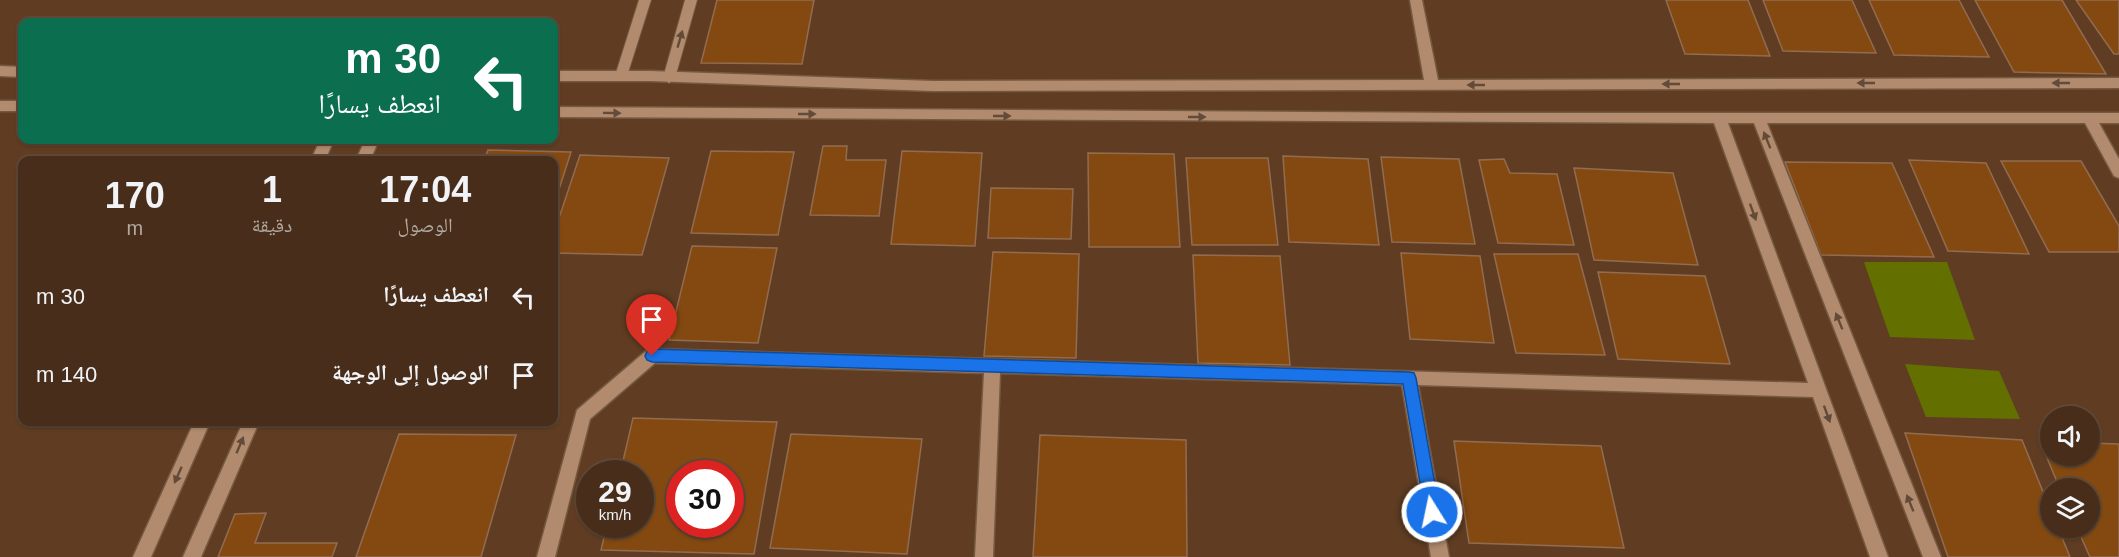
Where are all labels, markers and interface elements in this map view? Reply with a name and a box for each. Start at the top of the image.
one-way arrow [676,30,686,48]
text: 30 m [345,35,441,82]
icon: left [462,42,540,120]
one-way arrow [1856,78,1875,88]
one-way arrow [2051,78,2070,88]
one-way arrow [1661,79,1680,89]
one-way arrow [1466,80,1485,90]
text: انعطف يسارًا [319,89,441,119]
one-way arrow [602,108,621,118]
one-way arrow [797,109,816,119]
one-way arrow [992,111,1011,120]
one-way arrow [1187,112,1206,122]
one-way arrow [1762,131,1771,149]
text: 1 [262,169,282,210]
text: 17:04 [379,169,471,210]
text: 170 [105,175,165,216]
one-way arrow [1749,203,1759,221]
text: دقيقة [252,214,292,236]
text: الوصول [398,214,453,236]
text: m [127,217,143,239]
icon: left [507,281,540,314]
text: انعطف يسارًا [383,282,489,307]
text: 30 m [36,284,85,309]
pin [626,294,677,356]
icon: arrive [635,303,668,336]
one-way arrow [1833,312,1843,330]
icon: arrive [507,359,540,392]
text: الوصول إلى الوجهة [332,360,489,385]
text: 140 m [36,362,97,387]
one-way arrow [1823,406,1833,424]
map controls [2040,406,2100,538]
button: sound [2040,406,2100,466]
one-way arrow [235,436,245,454]
speed limit sign: 30 [666,460,744,538]
one-way arrow [173,466,183,484]
text: 29 [598,475,632,508]
button: layers [2040,478,2100,538]
position arrow [1400,480,1464,544]
one-way arrow [1905,493,1915,511]
text: km/h [599,506,631,523]

